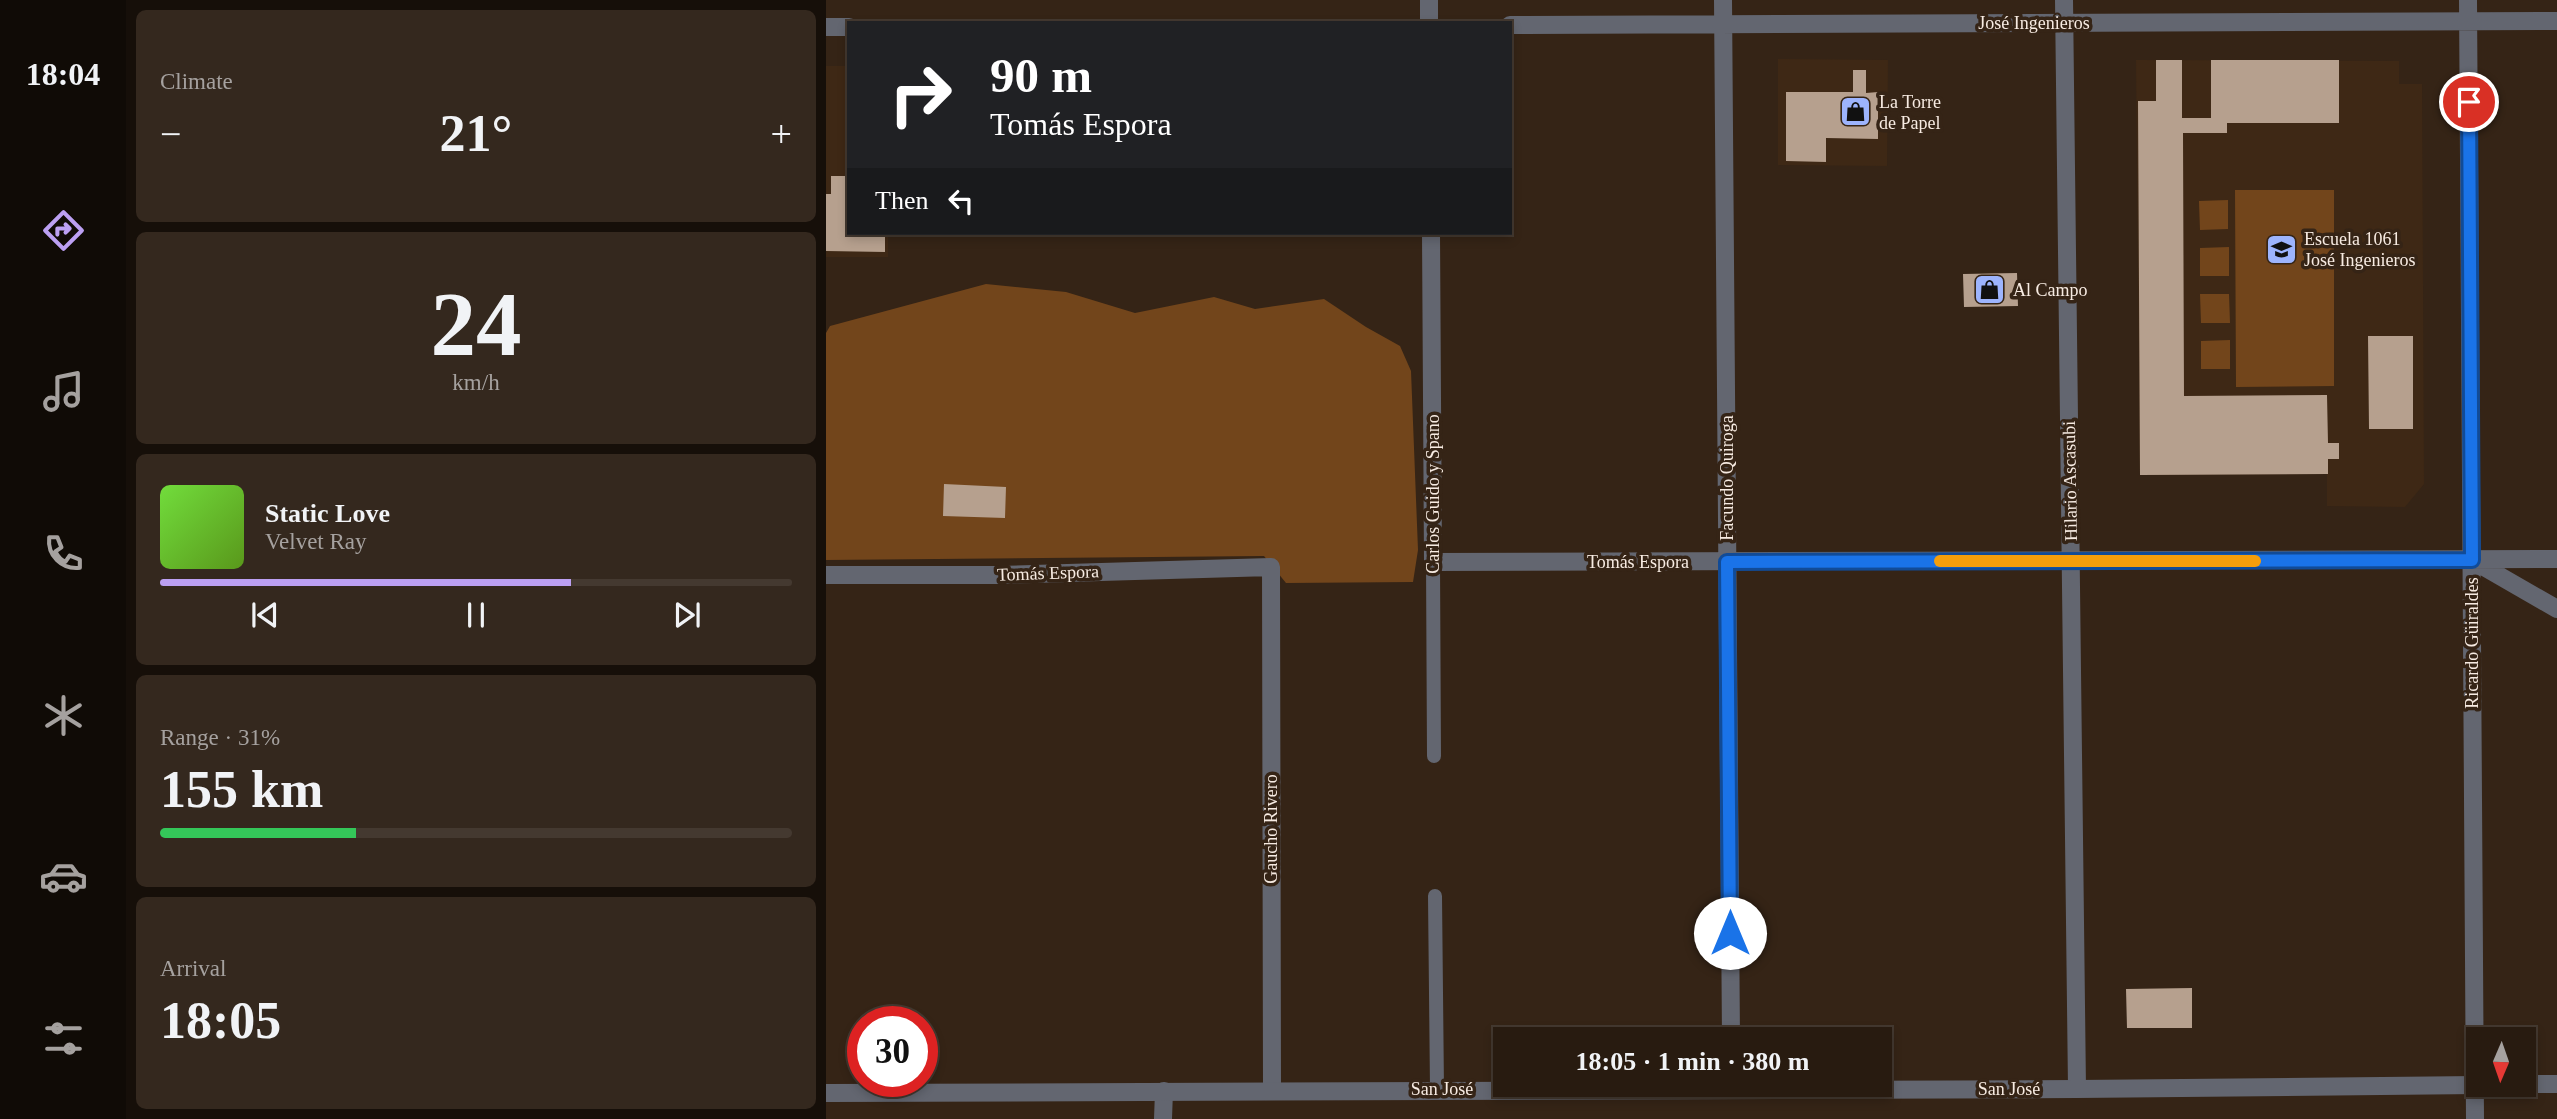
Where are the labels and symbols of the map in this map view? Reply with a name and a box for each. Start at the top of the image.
street label: José Ingenieros [1978,13,2090,33]
pin [2439,72,2499,132]
place label: La Torre de Papel [1879,92,1941,133]
shop icon: La Torre de Papel [1839,95,1873,129]
place label: Escuela 1061 José Ingenieros [2304,229,2415,270]
school or university icon: Escuela 1061 José Ingenieros [2264,232,2298,266]
shop icon: Al Campo [1973,273,2007,307]
place label: Al Campo [2013,280,2088,300]
street label: Carlos Guido y Spano [1423,414,1443,574]
street label: Facundo Quiroga [1717,415,1737,541]
street label: Hilario Ascasubi [2059,421,2081,541]
street label: Tomás Espora [1587,552,1689,572]
street label: Tomás Espora [997,561,1099,585]
street label: Ricardo Güiraldes [2462,577,2482,709]
street label: Gaucho Rivero [1261,774,1281,884]
position arrow [1693,896,1767,970]
speed limit sign: 30 [847,1006,938,1097]
north arrow [2466,1027,2536,1097]
street label: San José [1411,1079,1473,1099]
street label: San José [1978,1079,2040,1099]

